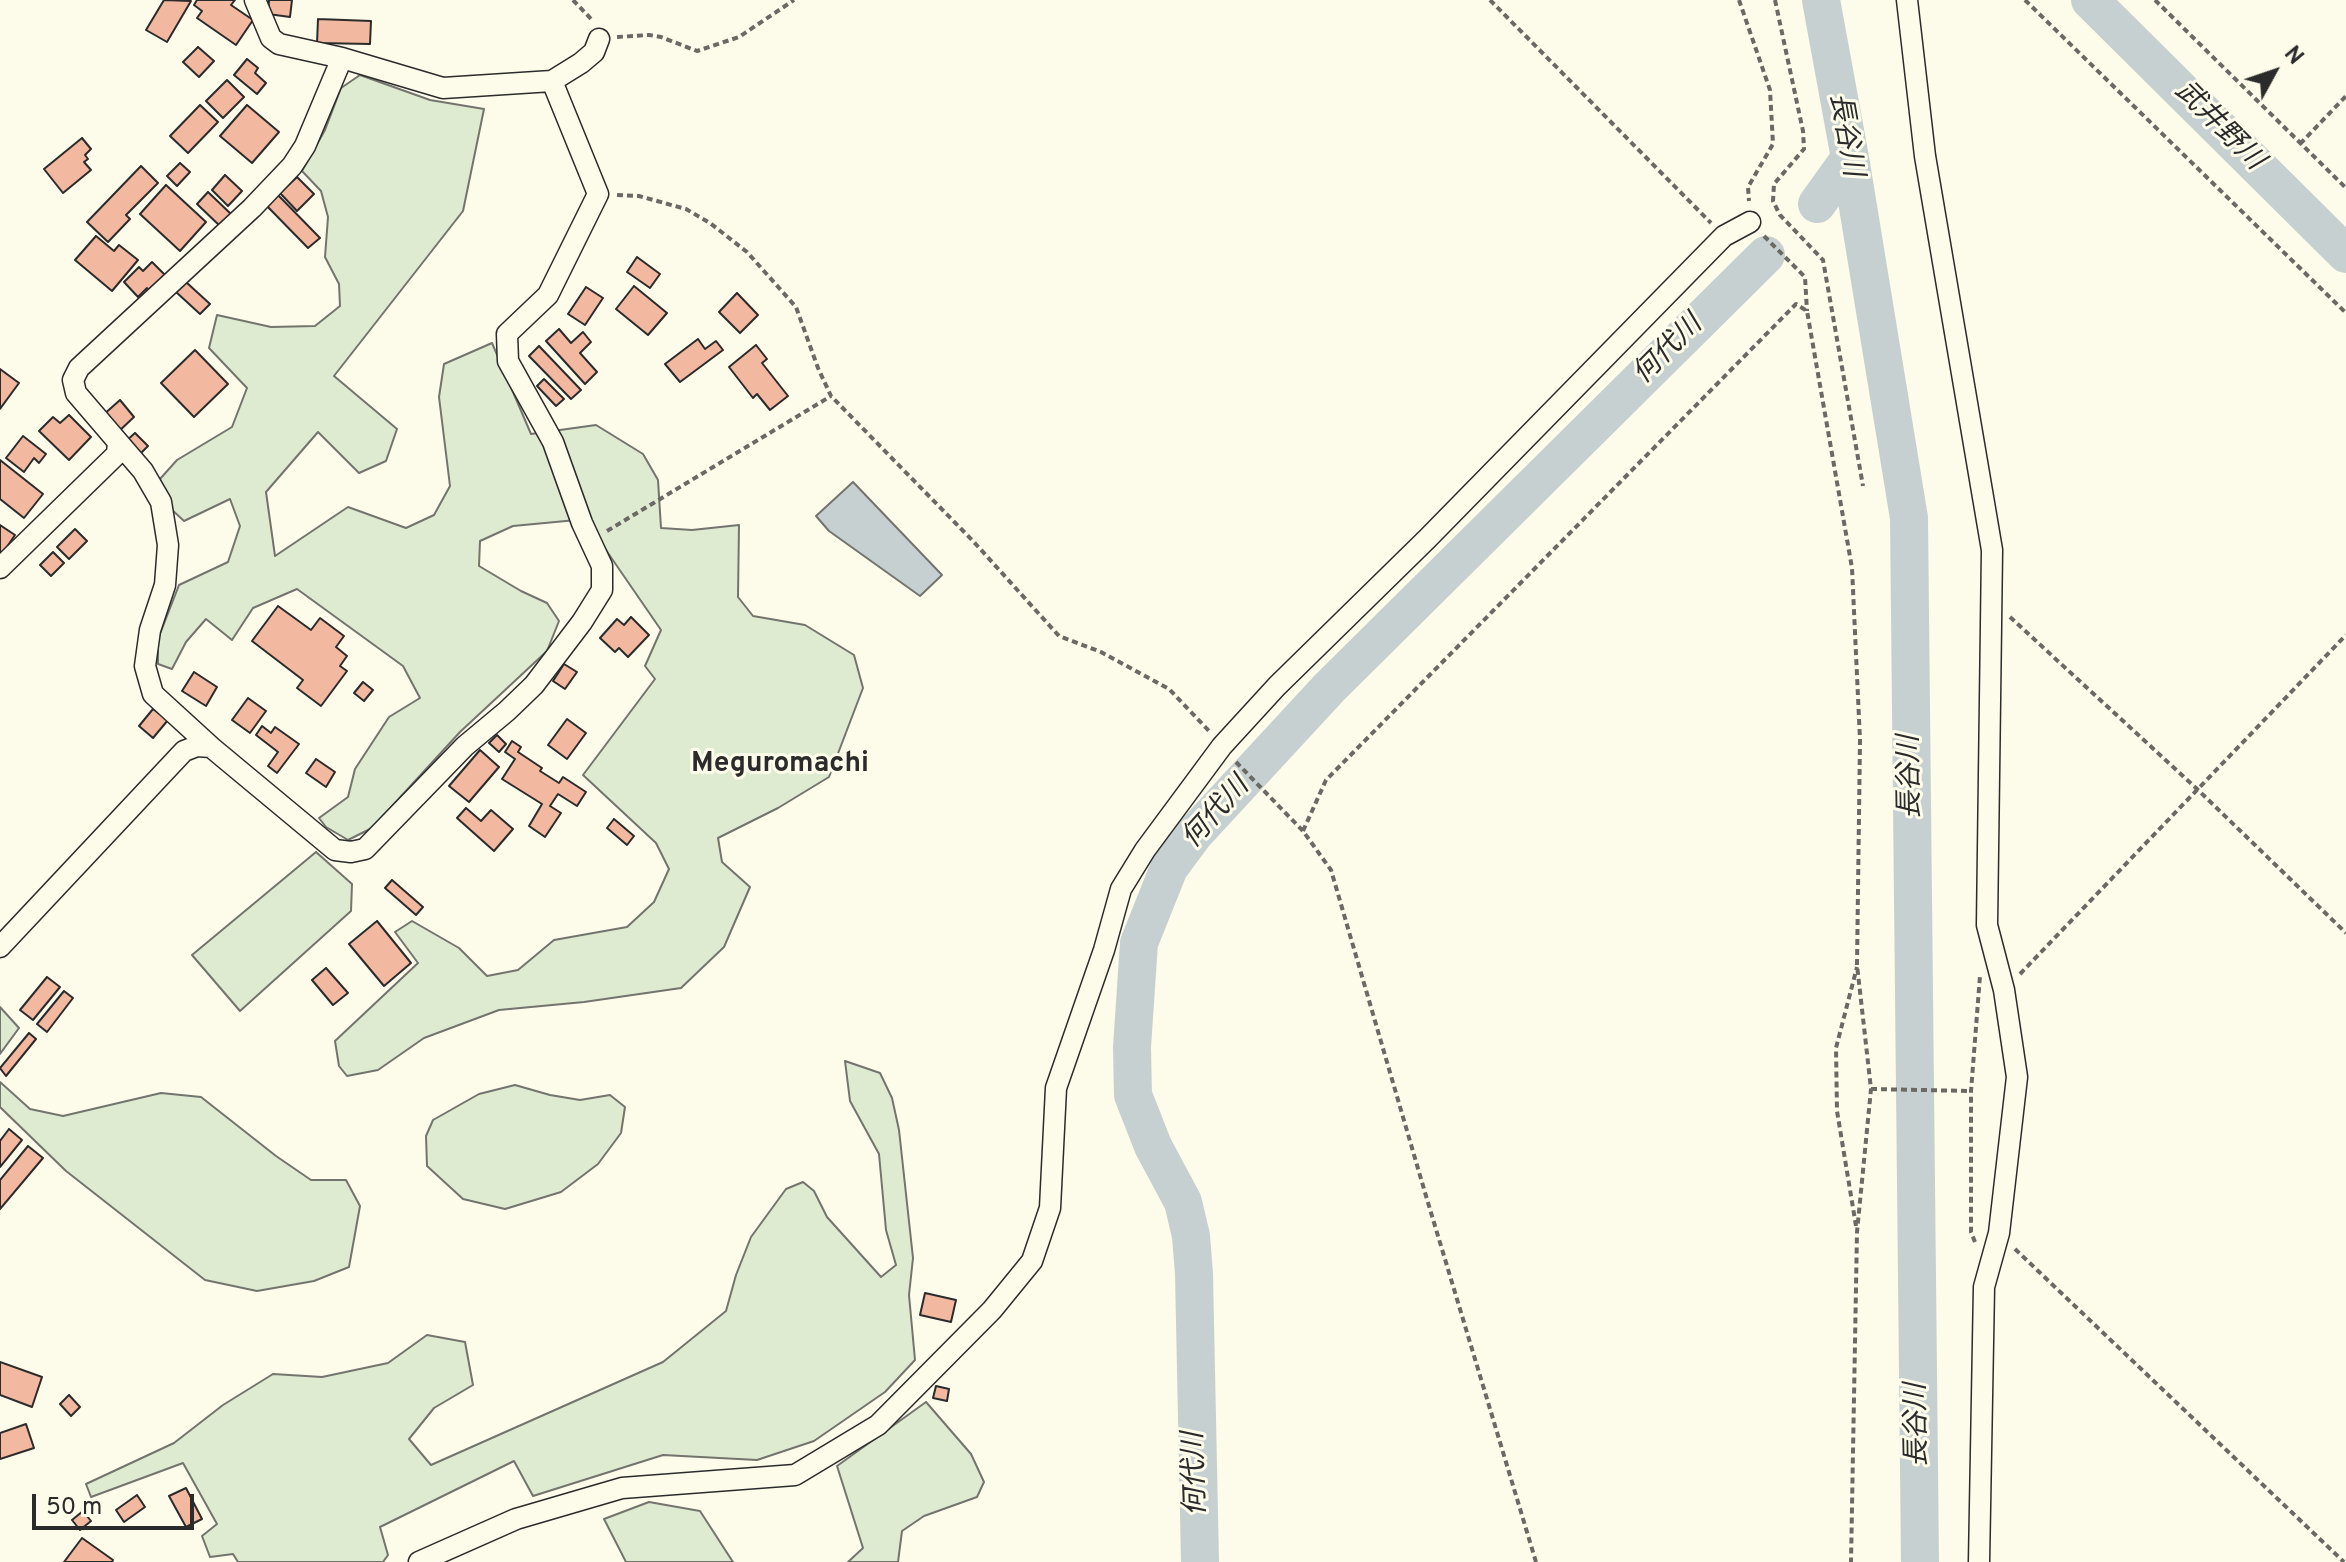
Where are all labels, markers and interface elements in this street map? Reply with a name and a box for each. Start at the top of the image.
north arrow [2234,32,2314,112]
text: N [2277,42,2308,71]
water label: 武井野川 [2167,76,2269,178]
water label: 長谷川 [1820,91,1868,179]
water label: 何代川 [1627,309,1711,393]
water label: 長谷川 [1894,735,1930,819]
district label: Meguromachi [691,748,869,782]
water label: 何代川 [1176,772,1258,856]
water label: 長谷川 [1901,1383,1937,1467]
water label: 何代川 [1179,1431,1215,1517]
scale bar [36,1478,198,1528]
text: 50 m [46,1493,102,1523]

